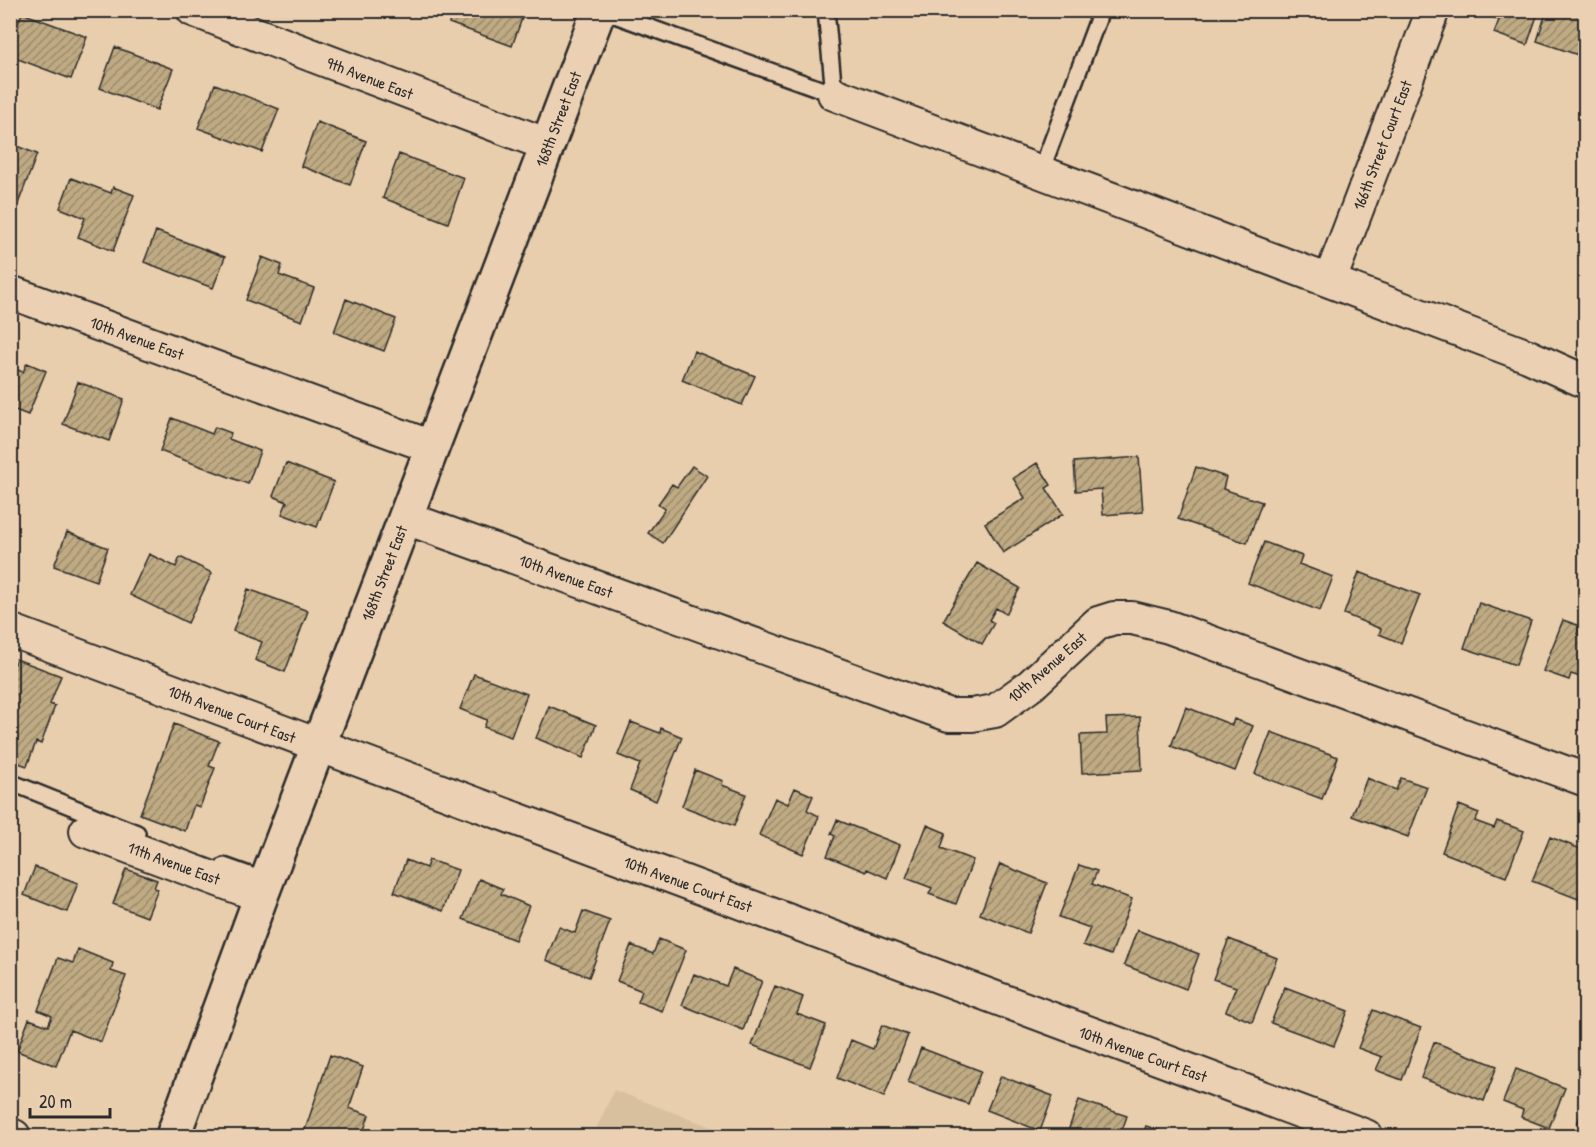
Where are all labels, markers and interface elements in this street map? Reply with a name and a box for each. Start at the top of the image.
street label: 9th Avenue East [324,51,417,105]
street label: 168th Street East [530,67,587,170]
street label: 166th Street Court East [1347,76,1417,213]
street label: 10th Avenue East [87,311,187,365]
street label: 168th Street East [356,521,413,624]
street label: 10th Avenue East [516,549,616,603]
street label: 10th Avenue East [1003,626,1092,707]
street label: 10th Avenue Court East [165,680,299,749]
street label: 11th Avenue East [125,836,224,890]
street label: 10th Avenue Court East [621,851,756,918]
street label: 10th Avenue Court East [1076,1021,1211,1088]
scale bar [30,1081,110,1119]
text: 20 m [39,1089,72,1114]

